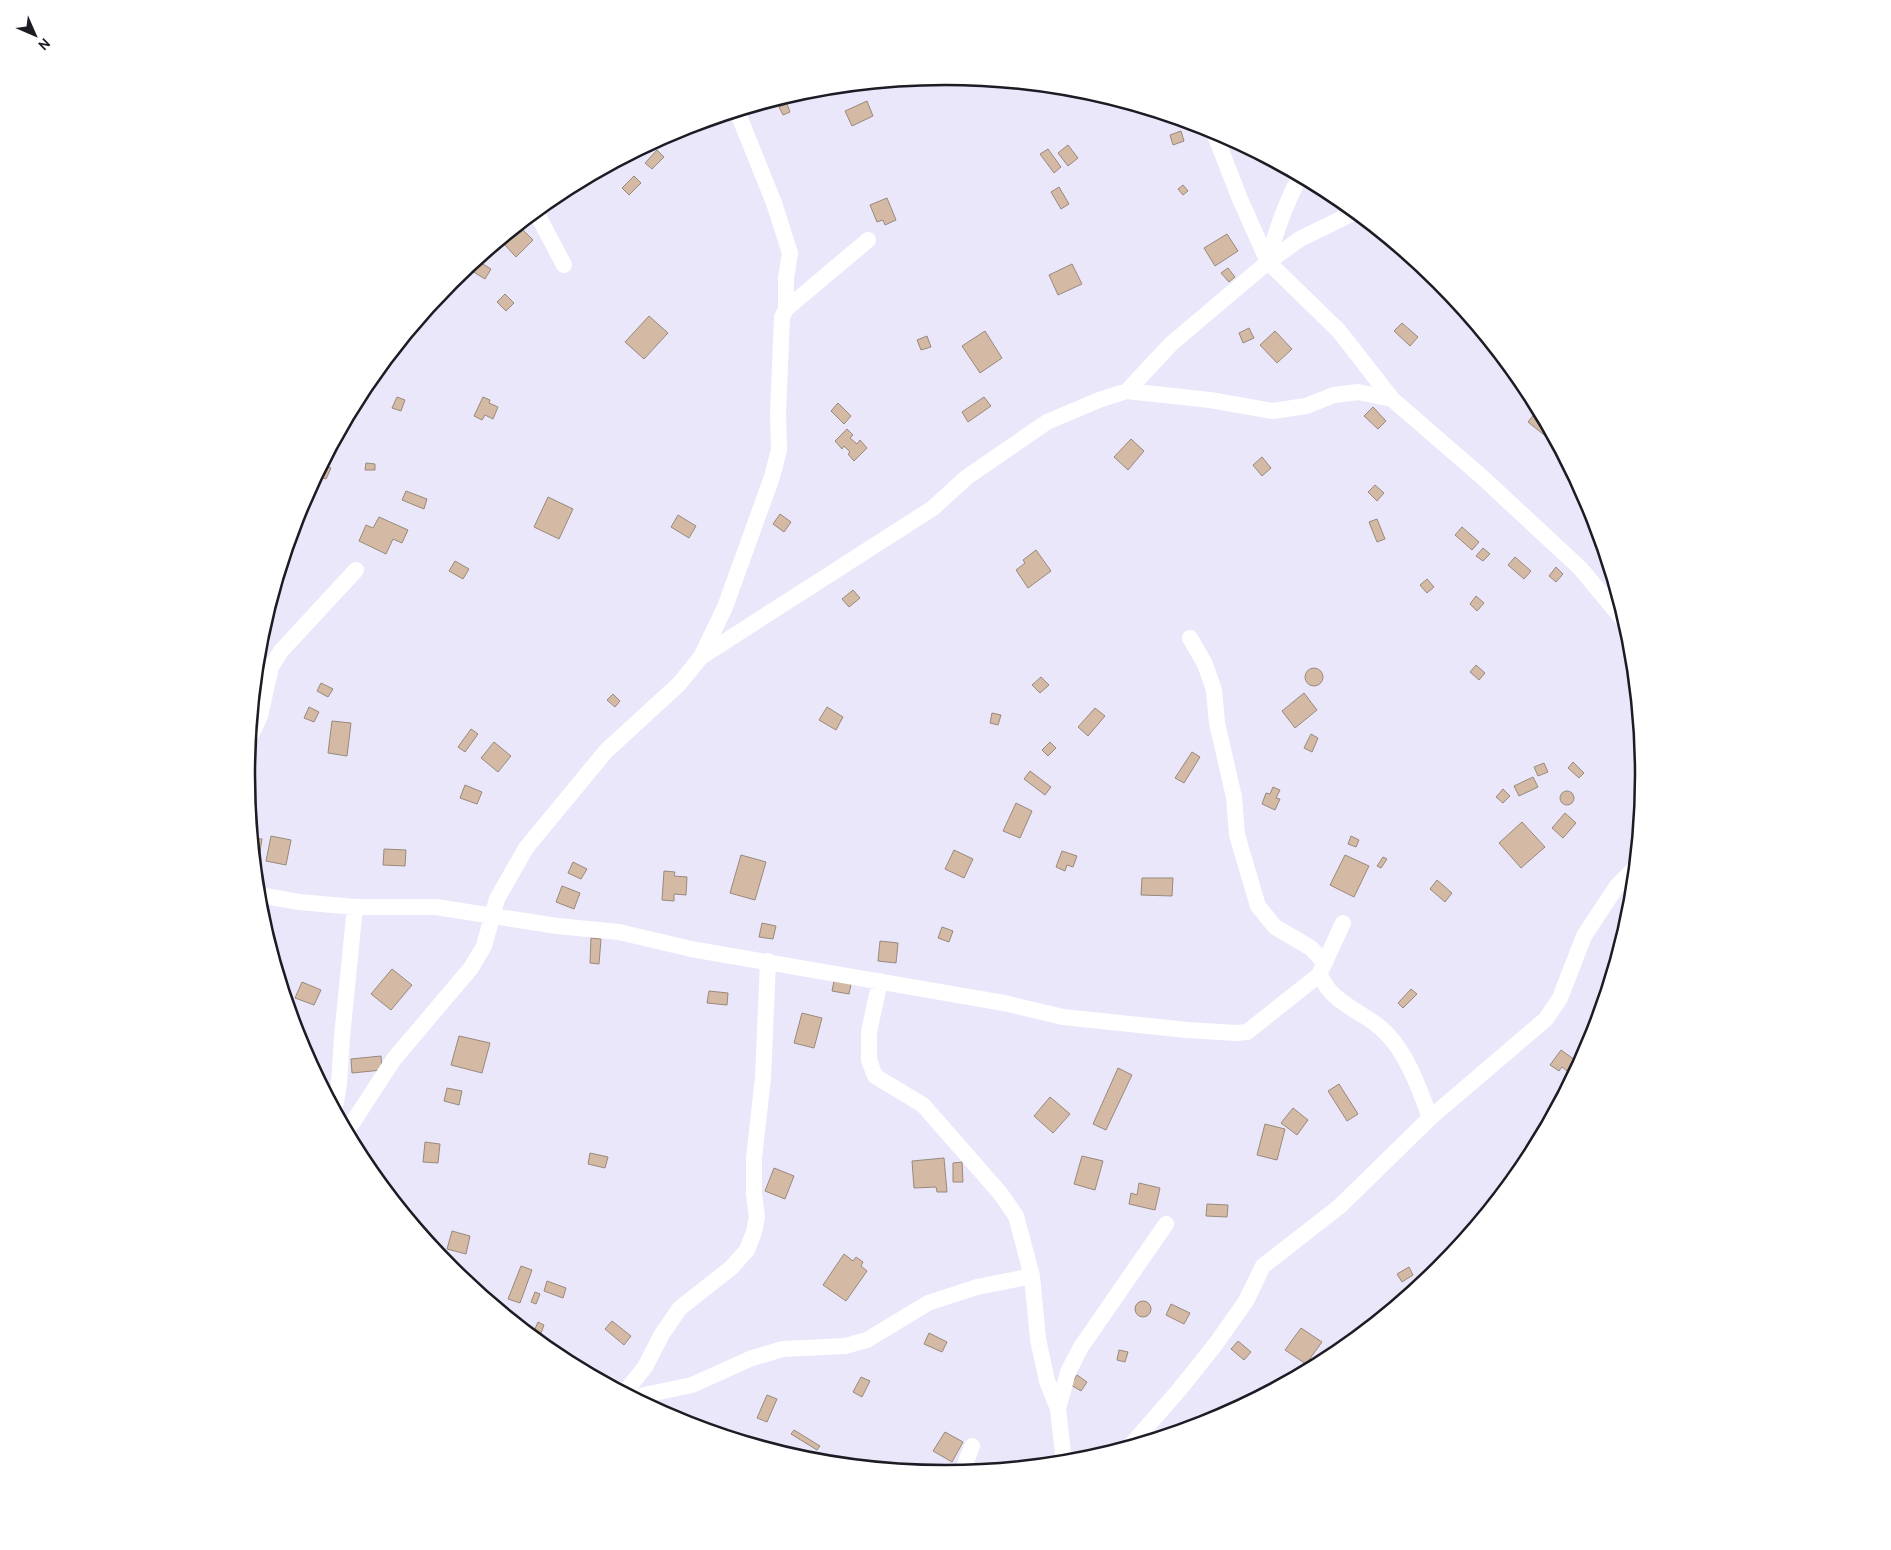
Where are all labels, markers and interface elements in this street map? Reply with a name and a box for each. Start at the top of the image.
north arrow [10,10,60,60]
text: N [34,34,54,54]

